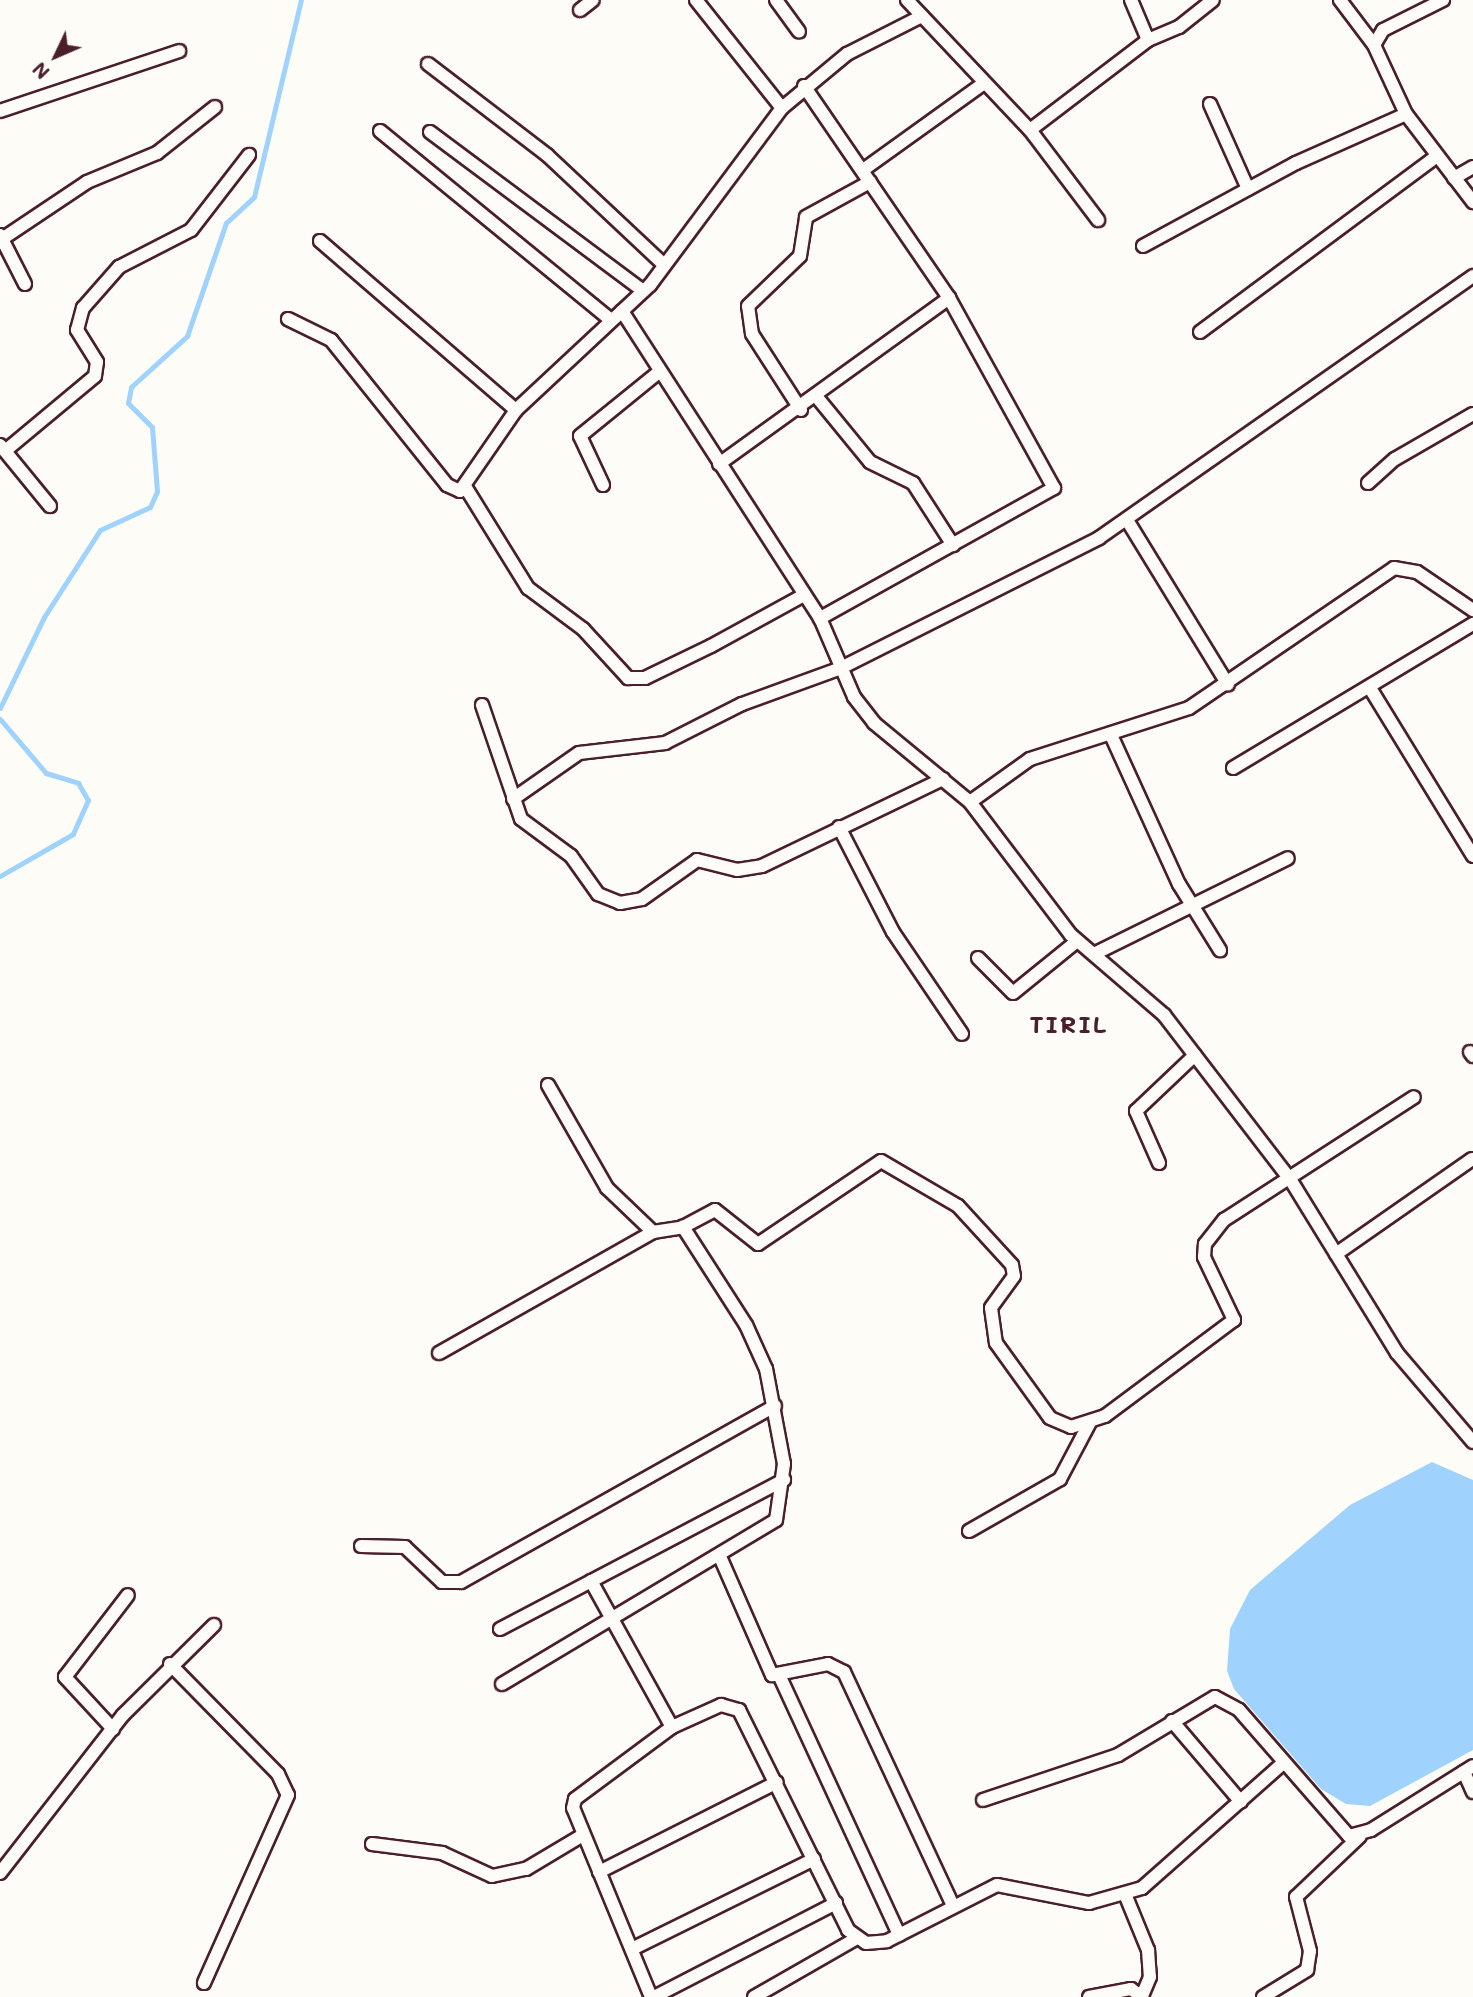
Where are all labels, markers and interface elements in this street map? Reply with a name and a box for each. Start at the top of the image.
north arrow [21,21,91,91]
text: N [27,57,55,85]
district label: TIRIL [1030,1010,1108,1038]

